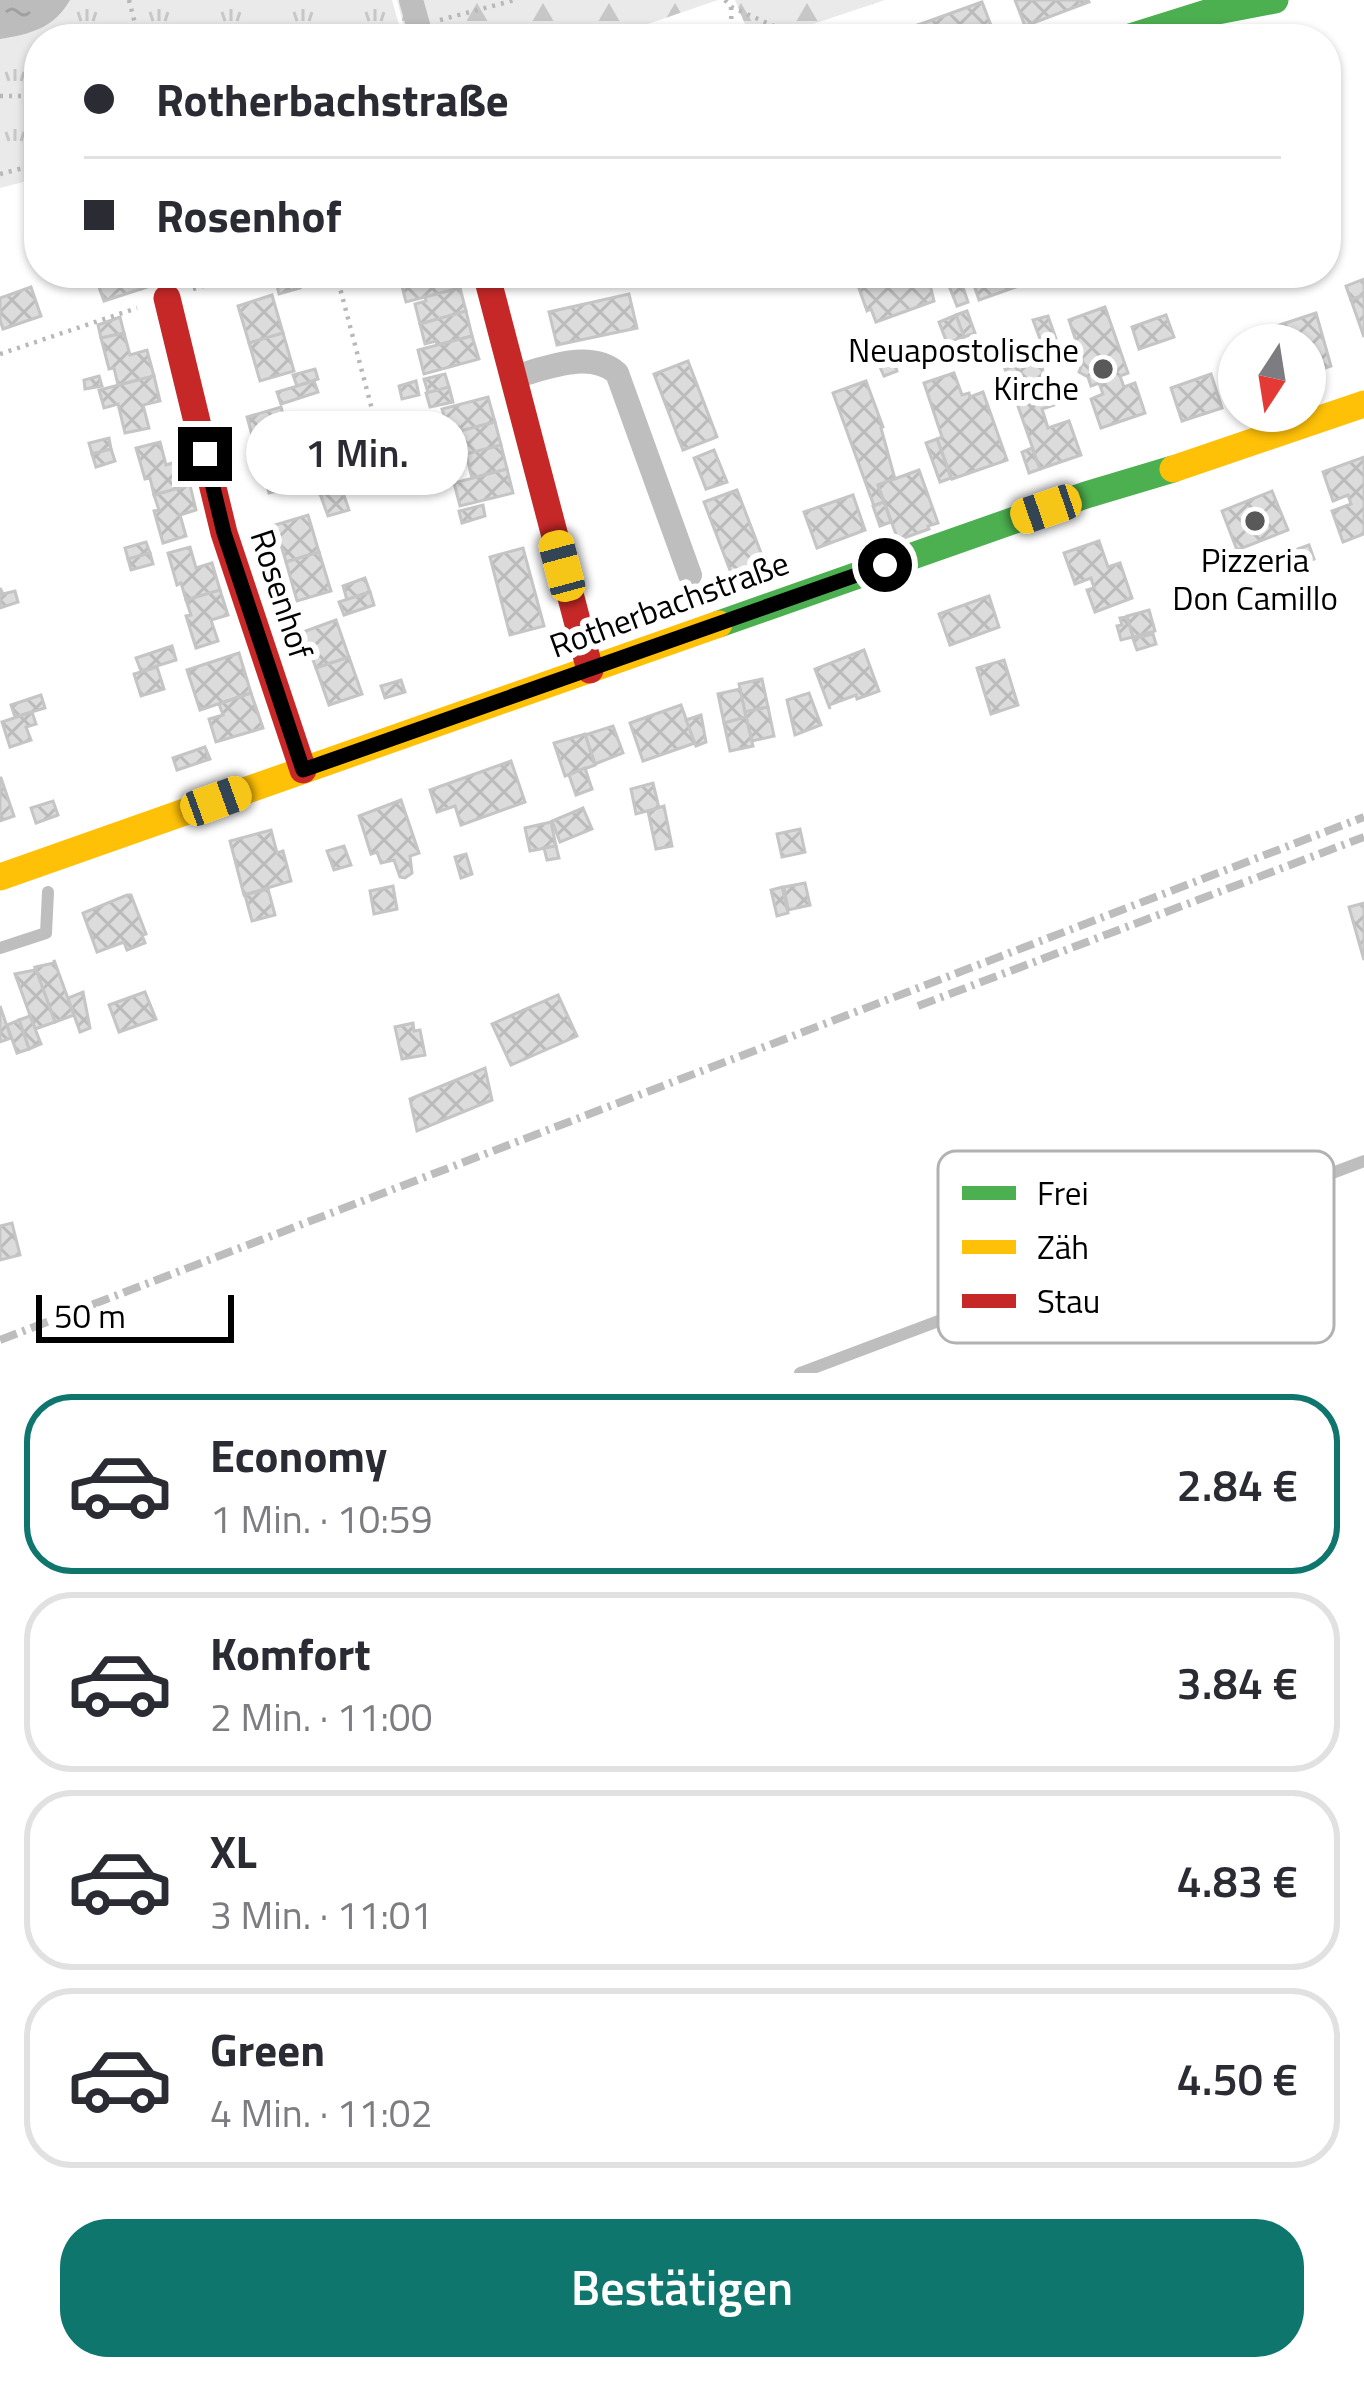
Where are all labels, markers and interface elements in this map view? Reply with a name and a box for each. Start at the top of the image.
text: Rotherbachstraße [156,65,509,133]
text: Rosenhof [156,181,341,249]
north arrow [1218,324,1326,432]
map controls [1218,324,1326,432]
place label: Neuapostolische Kirche [848,325,1079,413]
marker: Neuapostolische Kirche [1090,356,1116,382]
callout: 1 Min. [247,412,469,496]
text: 1 Min. [305,423,409,482]
route end [178,427,232,481]
car [1006,480,1086,538]
marker: Pizzeria Don Camillo [1242,508,1268,534]
street label: Rosenhof [238,523,326,665]
car [535,527,589,605]
place label: Pizzeria Don Camillo [1172,535,1338,623]
street label: Rotherbachstraße [542,538,796,670]
route start [858,538,912,592]
car [176,772,256,830]
legend [938,1151,1334,1343]
text: Frei [1037,1168,1089,1218]
text: Zäh [1037,1222,1089,1272]
text: Stau [1037,1276,1100,1326]
scale bar [36,1289,234,1342]
text: 50 m [54,1291,126,1341]
text: Economy [210,1421,387,1489]
icon: car [66,1430,174,1538]
text: 2.84 € [1177,1450,1298,1518]
text: 1 Min. · 10:59 [210,1489,433,1548]
text: Komfort [210,1619,371,1687]
icon: car [66,1628,174,1736]
text: 3.84 € [1177,1648,1298,1716]
text: 2 Min. · 11:00 [210,1687,433,1746]
text: XL [210,1817,257,1885]
icon: car [66,1826,174,1934]
text: 4.83 € [1177,1846,1298,1914]
text: 3 Min. · 11:01 [210,1885,433,1944]
text: Green [210,2015,325,2083]
icon: car [66,2024,174,2132]
text: 4.50 € [1177,2044,1298,2112]
text: 4 Min. · 11:02 [210,2083,433,2142]
button: Bestätigen [60,2219,1304,2357]

